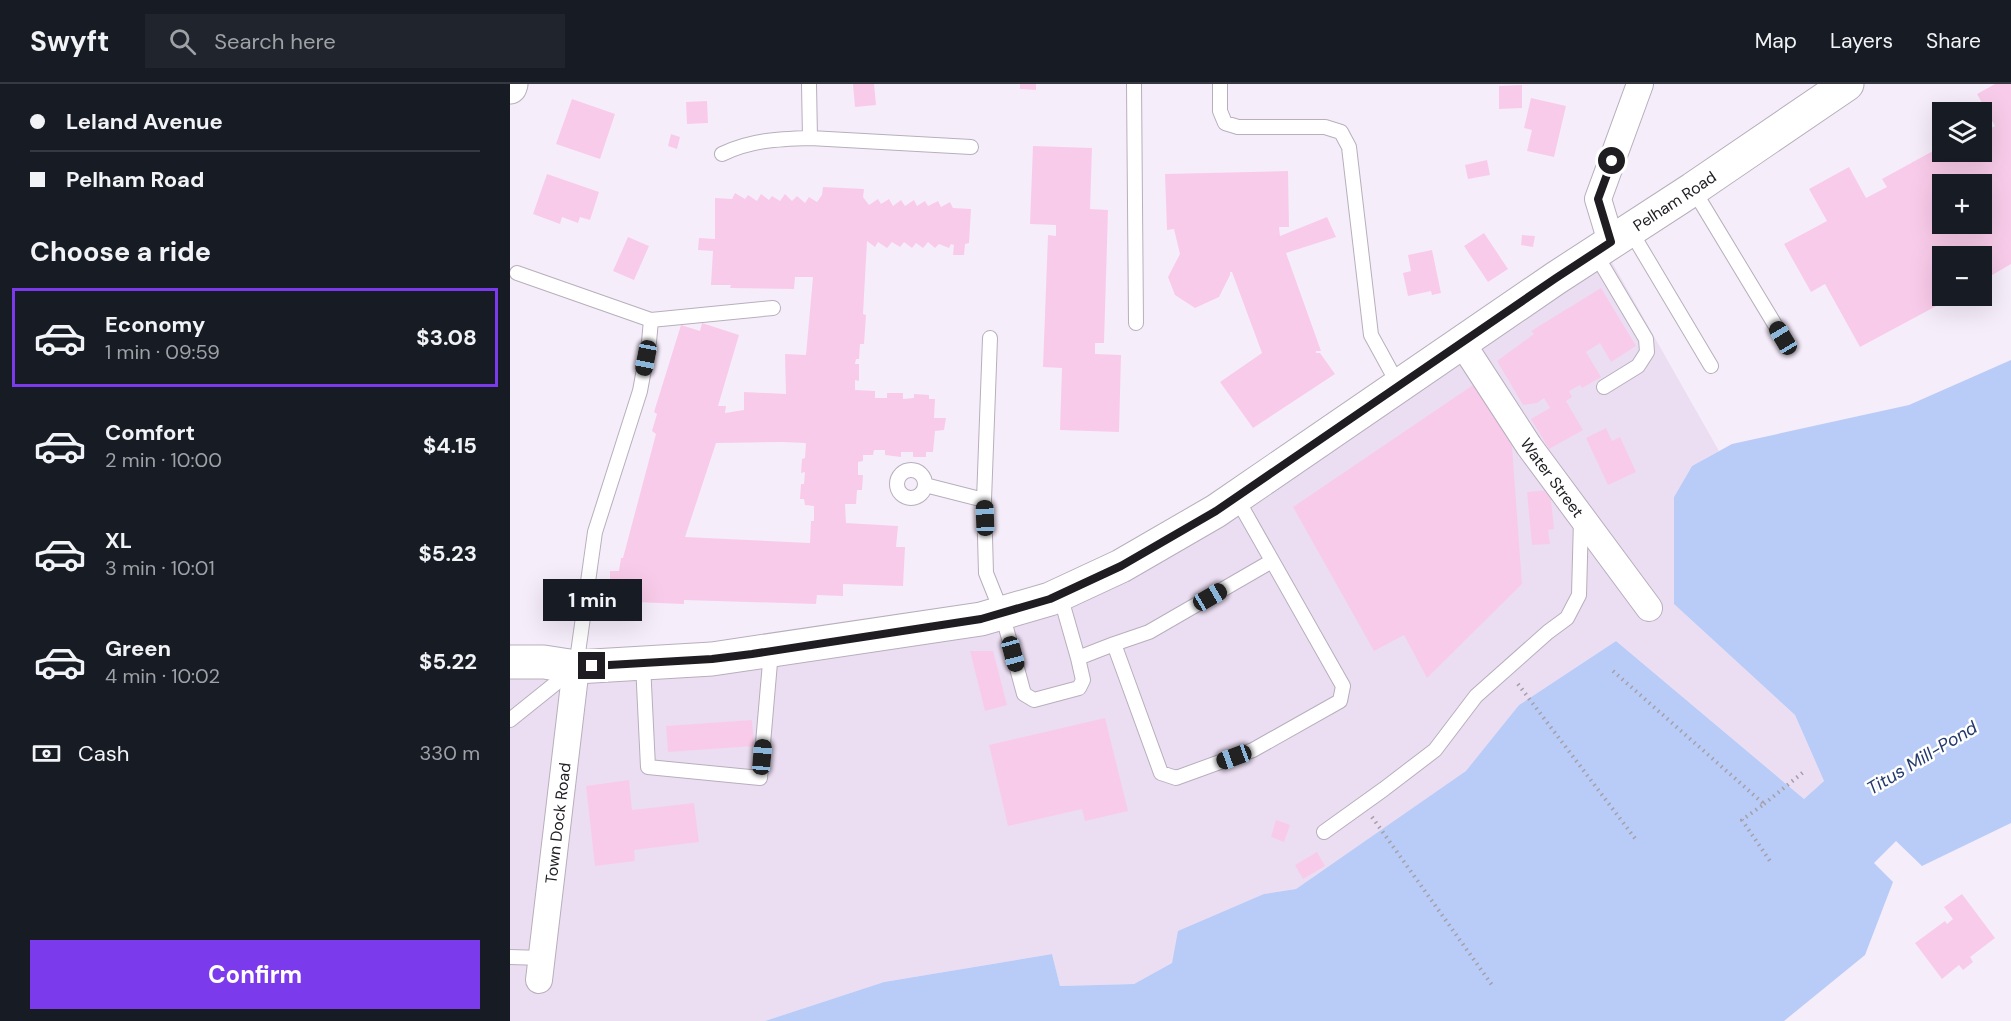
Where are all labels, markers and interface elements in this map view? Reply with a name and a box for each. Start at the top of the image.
search box [145,14,565,68]
text: Swyft [30,23,109,60]
icon: search [166,25,199,58]
text: Search here [214,27,336,56]
text: Map [1755,27,1797,55]
text: Layers [1830,27,1893,55]
text: Share [1926,27,1981,55]
map controls [1932,102,1992,306]
button: layers [1932,102,1992,162]
text: Leland Avenue [66,107,223,136]
route start [1598,147,1625,174]
text: Pelham Road [66,165,204,194]
street label: Pelham Road [1629,166,1720,236]
button: + [1932,174,1992,234]
text: Choose a ride [30,234,211,269]
button: − [1932,246,1992,306]
text: Economy [105,310,205,339]
icon: car [33,311,87,365]
car [1766,318,1800,358]
text: $3.08 [416,323,477,352]
text: 1 min · 09:59 [105,339,220,365]
car [634,339,658,377]
text: Comfort [105,418,195,447]
icon: car [33,419,87,473]
text: $4.15 [423,431,477,460]
street label: Water Street [1516,434,1589,521]
text: 2 min · 10:00 [105,447,222,473]
car [975,500,995,536]
text: XL [105,526,132,555]
icon: car [33,527,87,581]
text: $5.23 [419,539,477,568]
text: 3 min · 10:01 [105,555,215,581]
callout: 1 min [542,579,642,621]
car [1190,580,1230,614]
text: 1 min [568,587,617,613]
text: Green [105,634,171,663]
car [1000,634,1026,674]
icon: car [33,635,87,689]
text: $5.22 [419,647,477,676]
route end [578,652,605,679]
text: 4 min · 10:02 [105,663,220,689]
water label: Titus Mill-Pond [1862,715,1982,800]
icon: cash [30,737,63,770]
car [751,738,773,776]
text: Cash [78,739,129,768]
text: 330 m [420,740,480,766]
car [1214,742,1254,772]
street label: Town Dock Road [540,761,575,885]
button: Confirm [30,940,480,1009]

